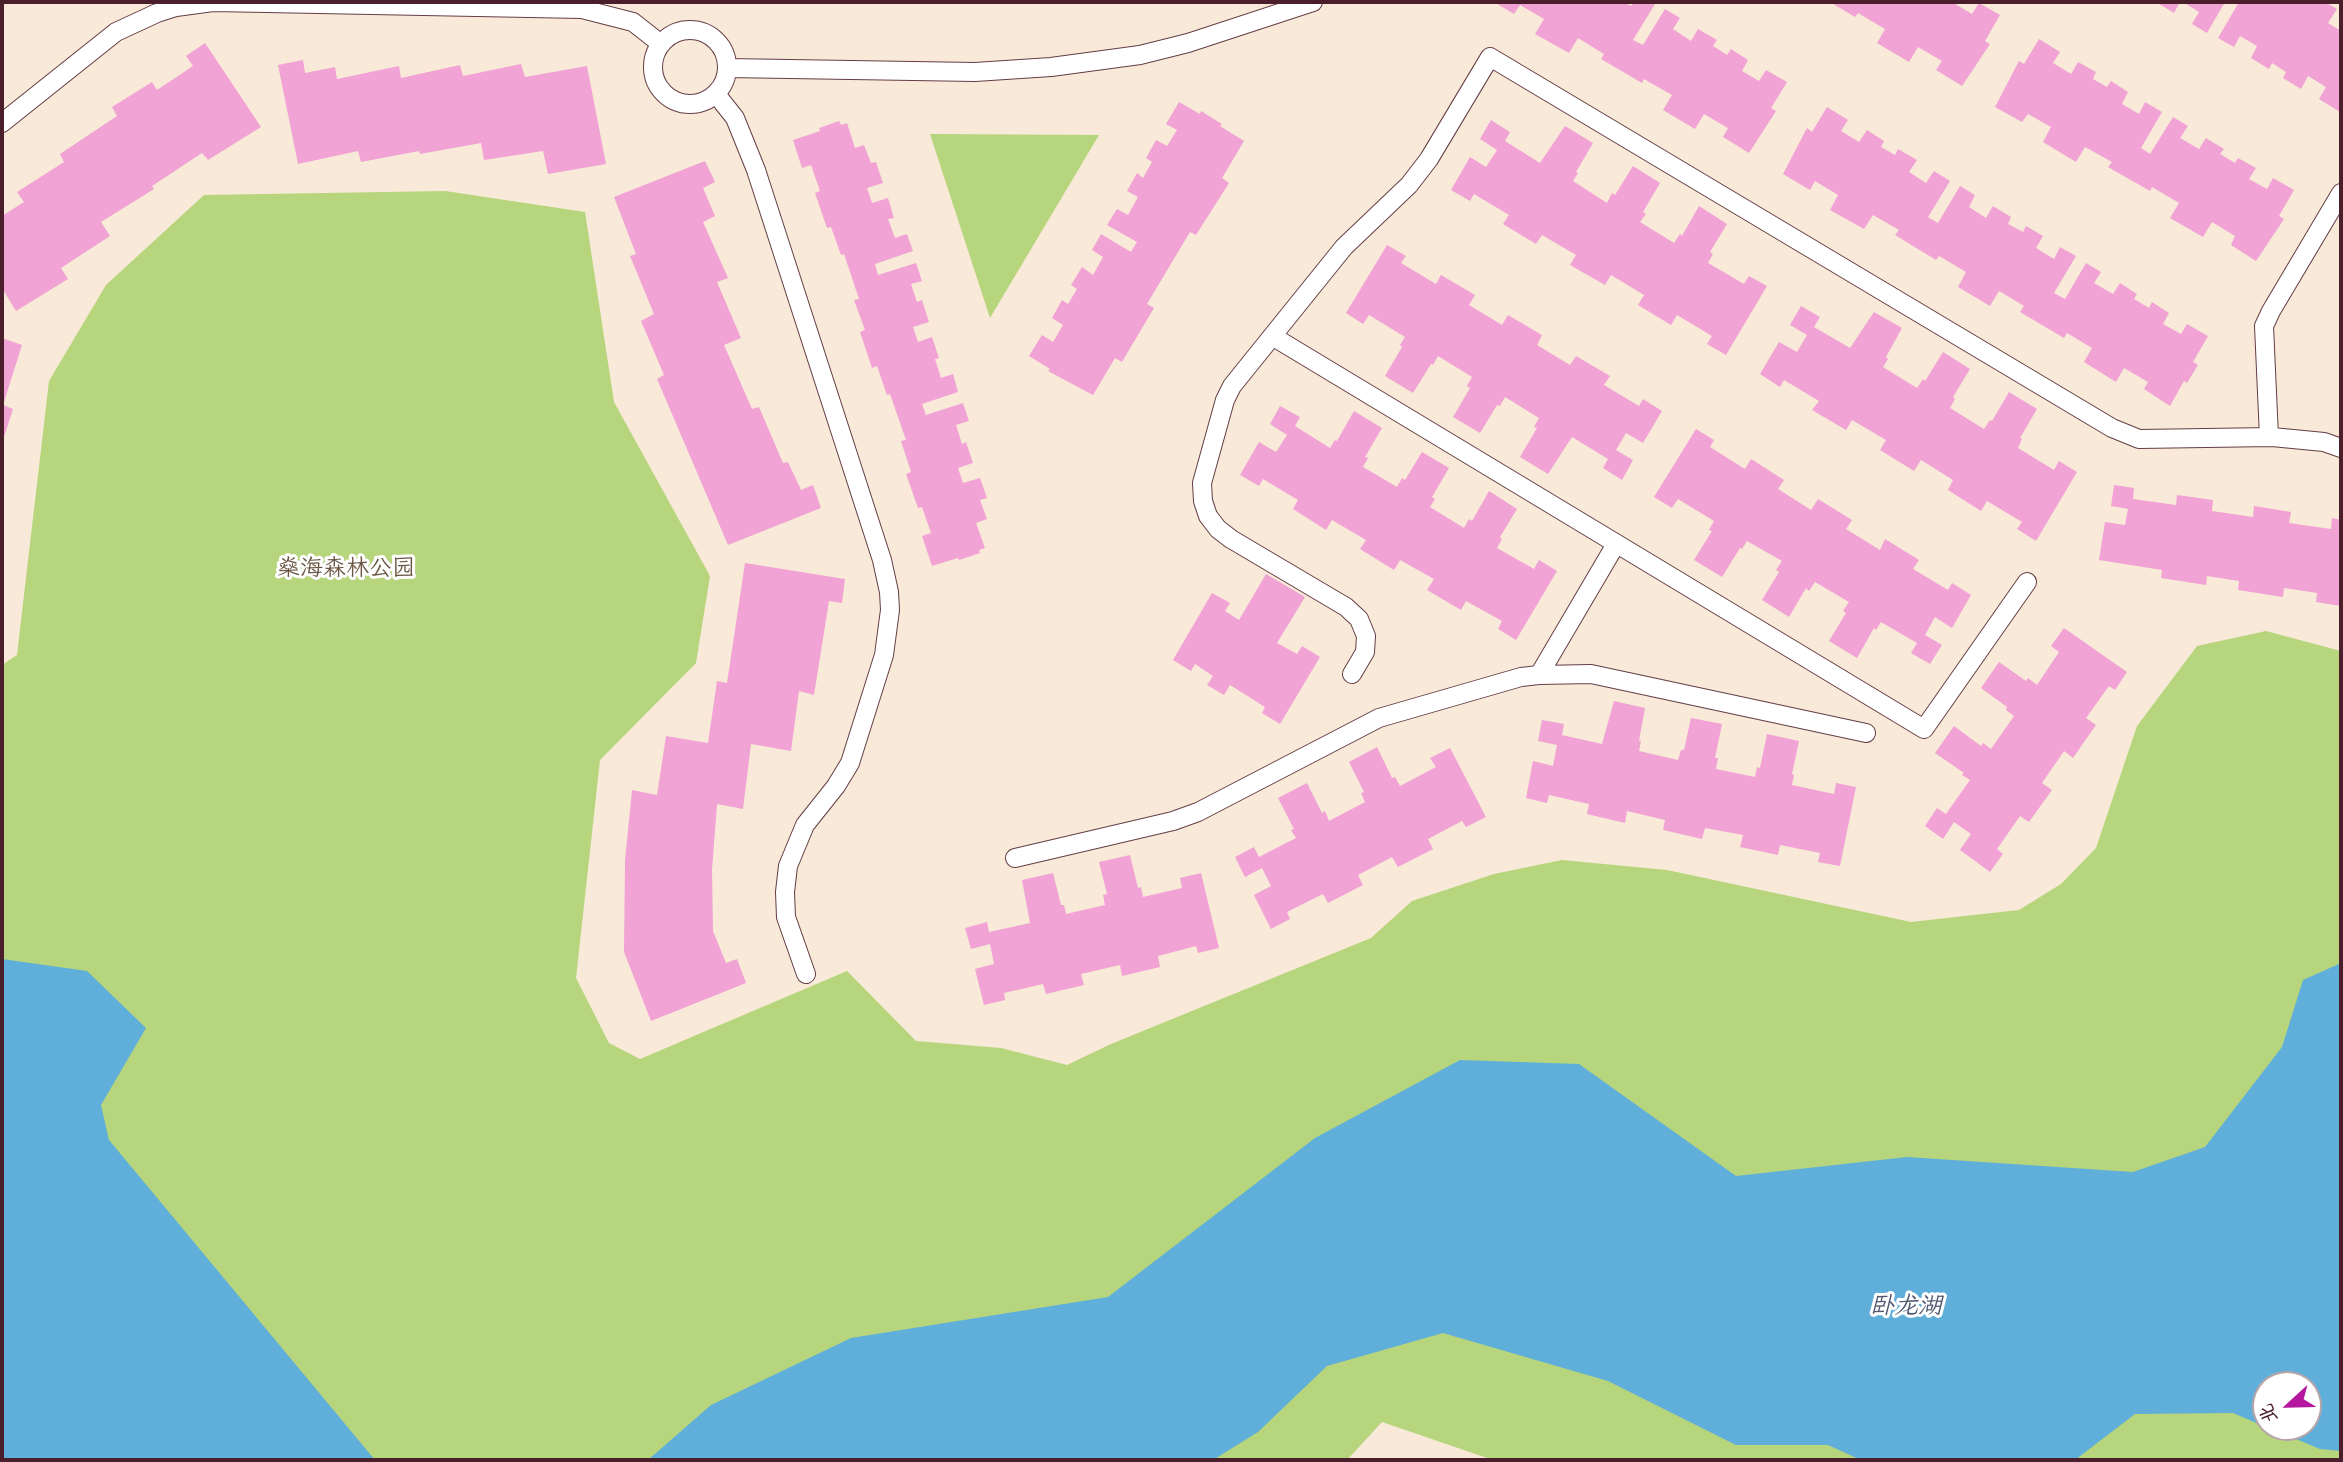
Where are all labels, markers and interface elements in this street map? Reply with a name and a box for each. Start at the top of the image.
park label: 燊海森林公园 [277,557,415,585]
water label: 卧龙湖 [1870,1295,1942,1323]
north arrow [2252,1371,2322,1441]
text: 北 [2252,1399,2287,1428]

